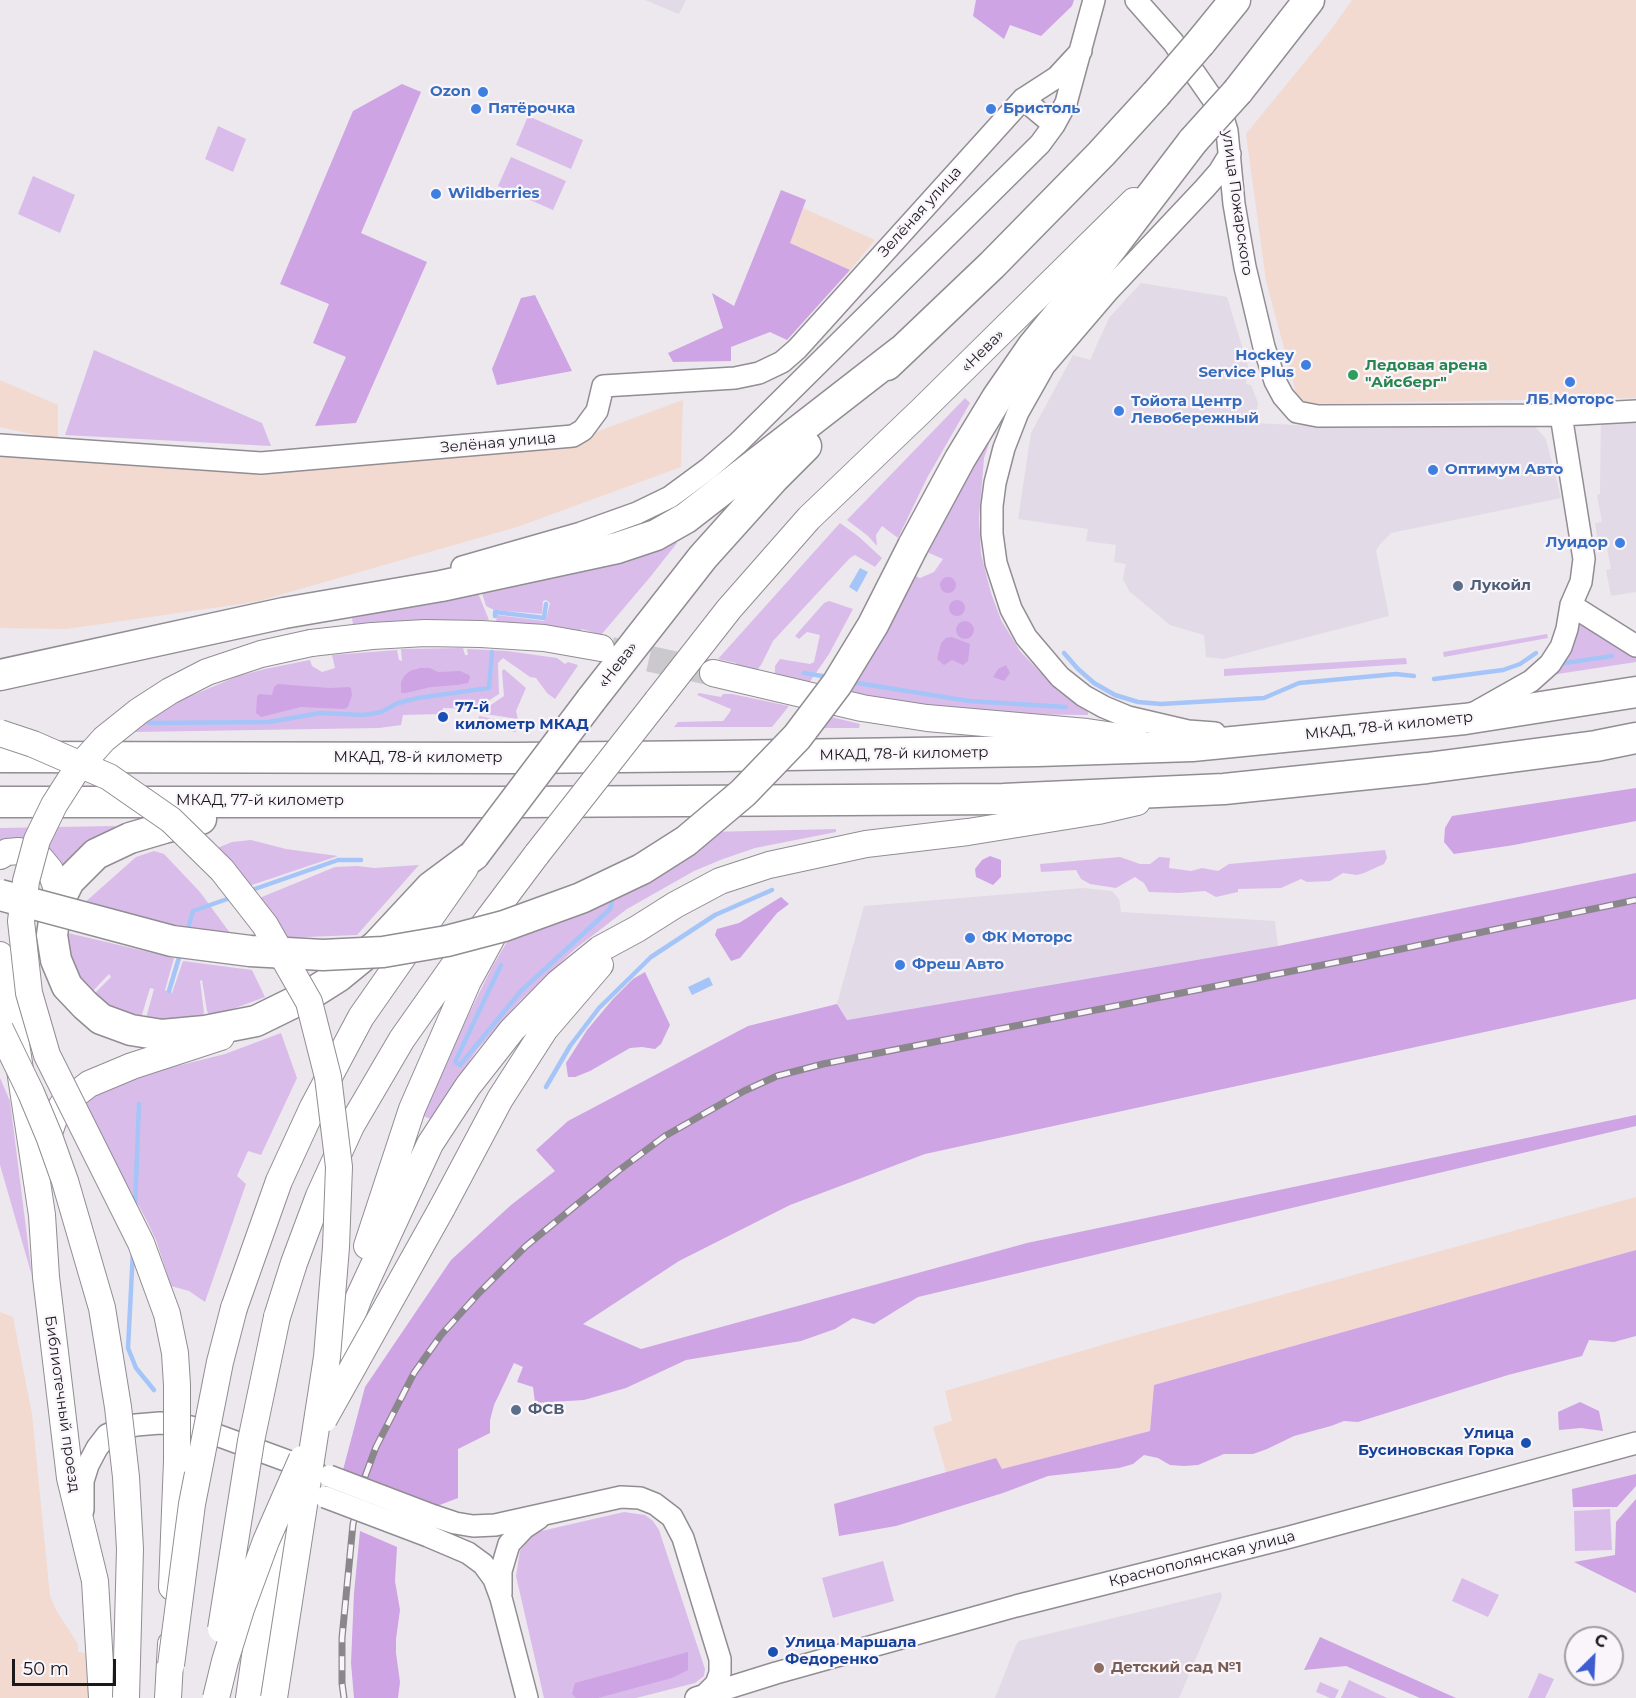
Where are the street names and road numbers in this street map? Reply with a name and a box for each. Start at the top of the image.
street label: улица Пожарского [1218,129,1256,277]
street label: Зелёная улица [875,163,965,261]
street label: «Нева» [958,326,1008,376]
street label: Зелёная улица [439,429,557,457]
street label: «Нева» [594,638,642,692]
street label: МКАД, 78-й километр [1304,708,1474,744]
street label: МКАД, 78-й километр [819,744,989,764]
street label: МКАД, 78-й километр [333,749,503,767]
street label: МКАД, 77-й километр [176,792,344,810]
street label: Библиотечный проезд [41,1315,83,1493]
street label: Краснополянская улица [1107,1527,1297,1591]

